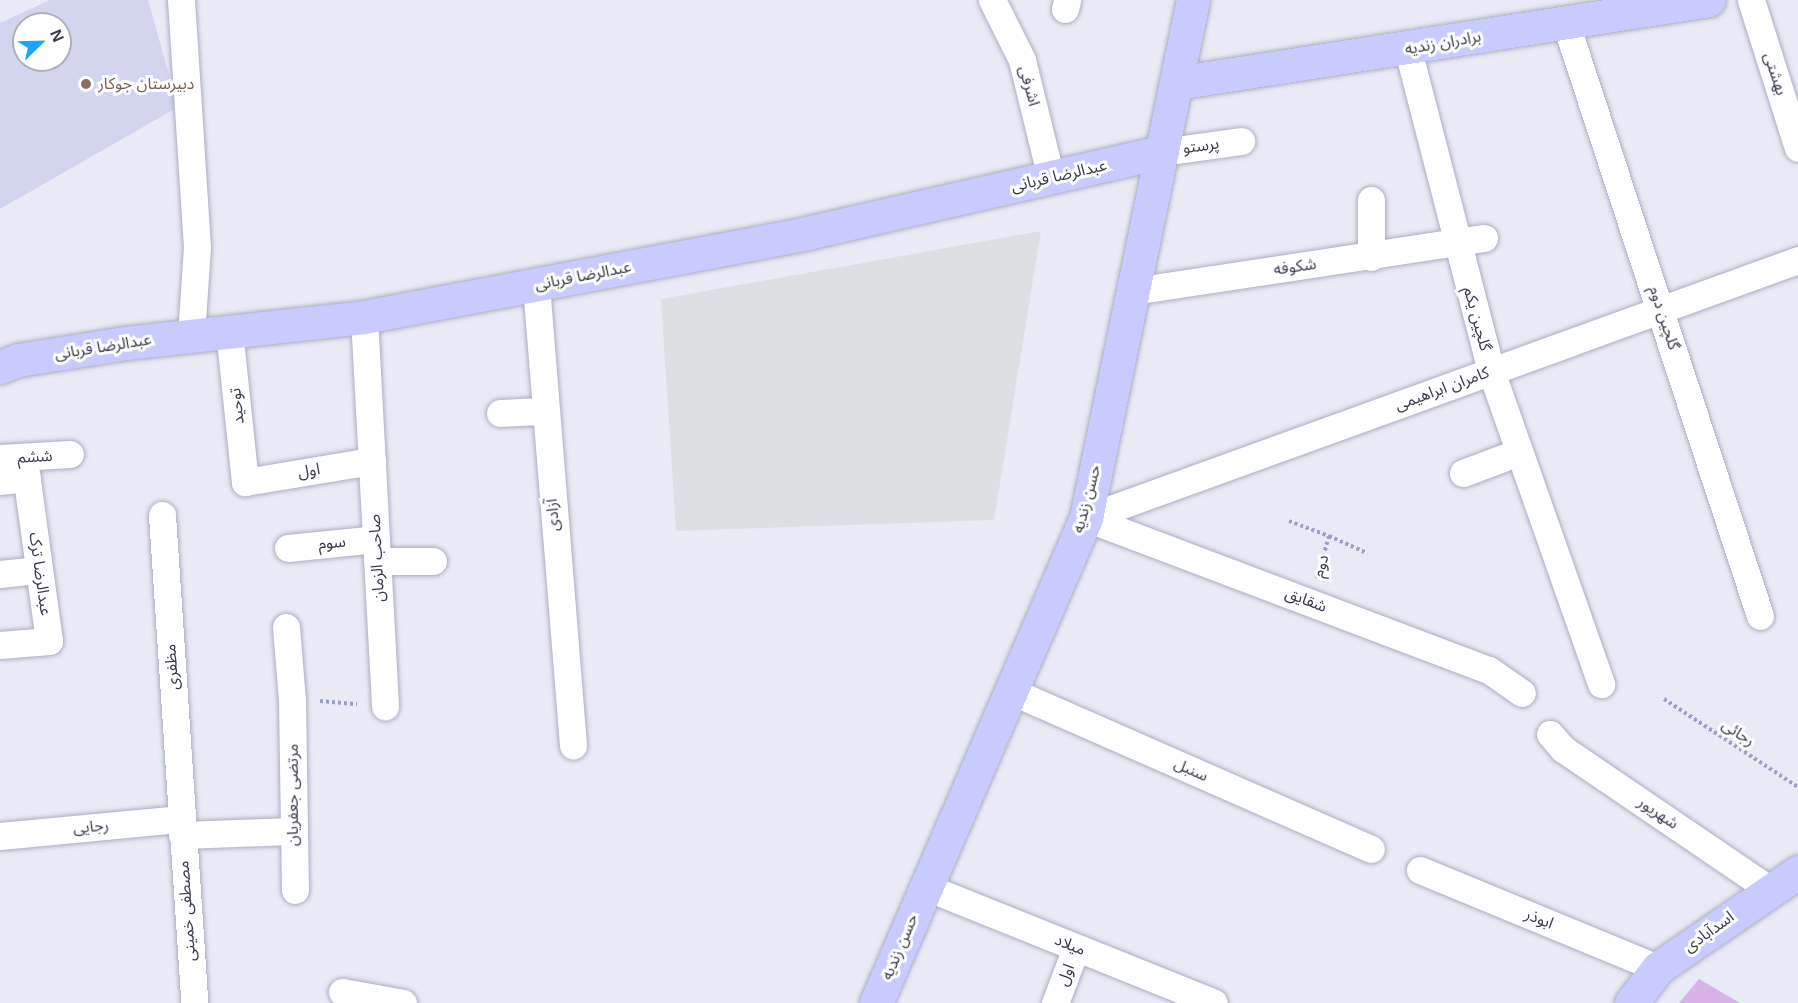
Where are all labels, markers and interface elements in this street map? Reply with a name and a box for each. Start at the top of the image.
north arrow [12,12,72,72]
text: N [47,27,67,44]
street label: برادران زندیه [1403,27,1483,59]
street label: بهشتی [1759,50,1791,98]
street label: اشرفی [1014,64,1044,108]
place label: دبیرستان جوکار [98,74,194,94]
marker: دبیرستان جوکار [79,77,93,91]
street label: پرستو [1181,134,1221,158]
street label: عبدالرضا قربانی [1009,156,1109,196]
street label: شکوفه [1272,254,1318,280]
street label: عبدالرضا قربانی [533,257,633,295]
street label: گلچین دوم [1645,284,1683,352]
street label: گلچین یکم [1459,285,1495,353]
street label: عبدالرضا قربانی [53,330,153,364]
street label: کامران ابراهیمی [1392,363,1492,415]
street label: توحید [226,387,248,425]
street label: ششم [17,446,53,468]
street label: اول [297,460,321,482]
street label: حسن زندیه [1069,463,1105,535]
street label: آزادی [542,498,564,532]
street label: صاحب الزمان [365,513,389,603]
street label: عبدالرضا ترک [25,531,55,617]
street label: سوم [317,532,347,554]
street label: دوم [1309,553,1333,579]
street label: شقایق [1283,583,1329,617]
street label: مظفری [161,643,183,691]
street label: رجائی [1718,715,1758,751]
street label: مرتضی جعفریان [283,744,303,846]
street label: سنبل [1171,754,1211,786]
street label: شهریور [1634,793,1682,833]
street label: رجایی [72,816,110,838]
street label: مصطفی خمینی [174,860,200,962]
street label: ابوذر [1522,905,1556,933]
street label: اسدآبادی [1680,907,1738,957]
street label: حسن زندیه [878,911,922,983]
street label: میلاد [1052,930,1088,960]
street label: اول [1053,961,1079,989]

